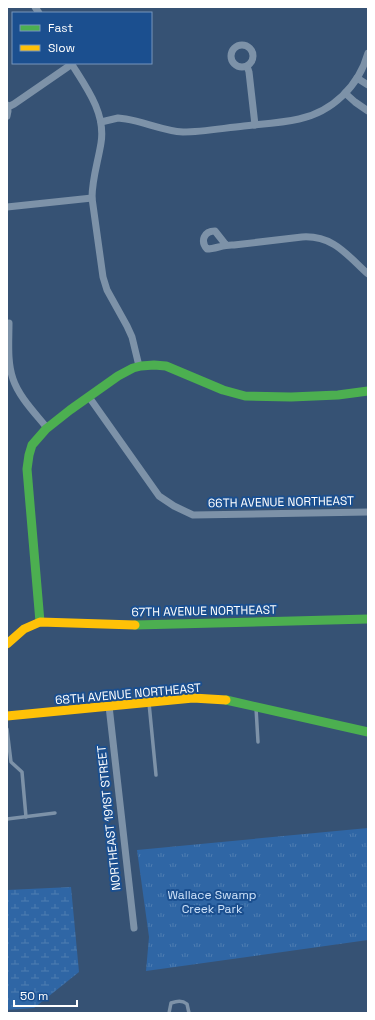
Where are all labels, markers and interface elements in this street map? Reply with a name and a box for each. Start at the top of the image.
legend [12,12,152,64]
text: Fast [48,20,73,36]
text: Slow [48,40,75,56]
street label: 66TH AVENUE NORTHEAST [208,493,354,511]
street label: 67TH AVENUE NORTHEAST [131,602,277,620]
street label: 68TH AVENUE NORTHEAST [54,680,202,708]
street label: NORTHEAST 191ST STREET [93,745,125,891]
park label: Wallace Swamp Creek Park [167,887,257,917]
scale bar [14,982,77,1008]
text: 50 m [20,988,48,1004]

